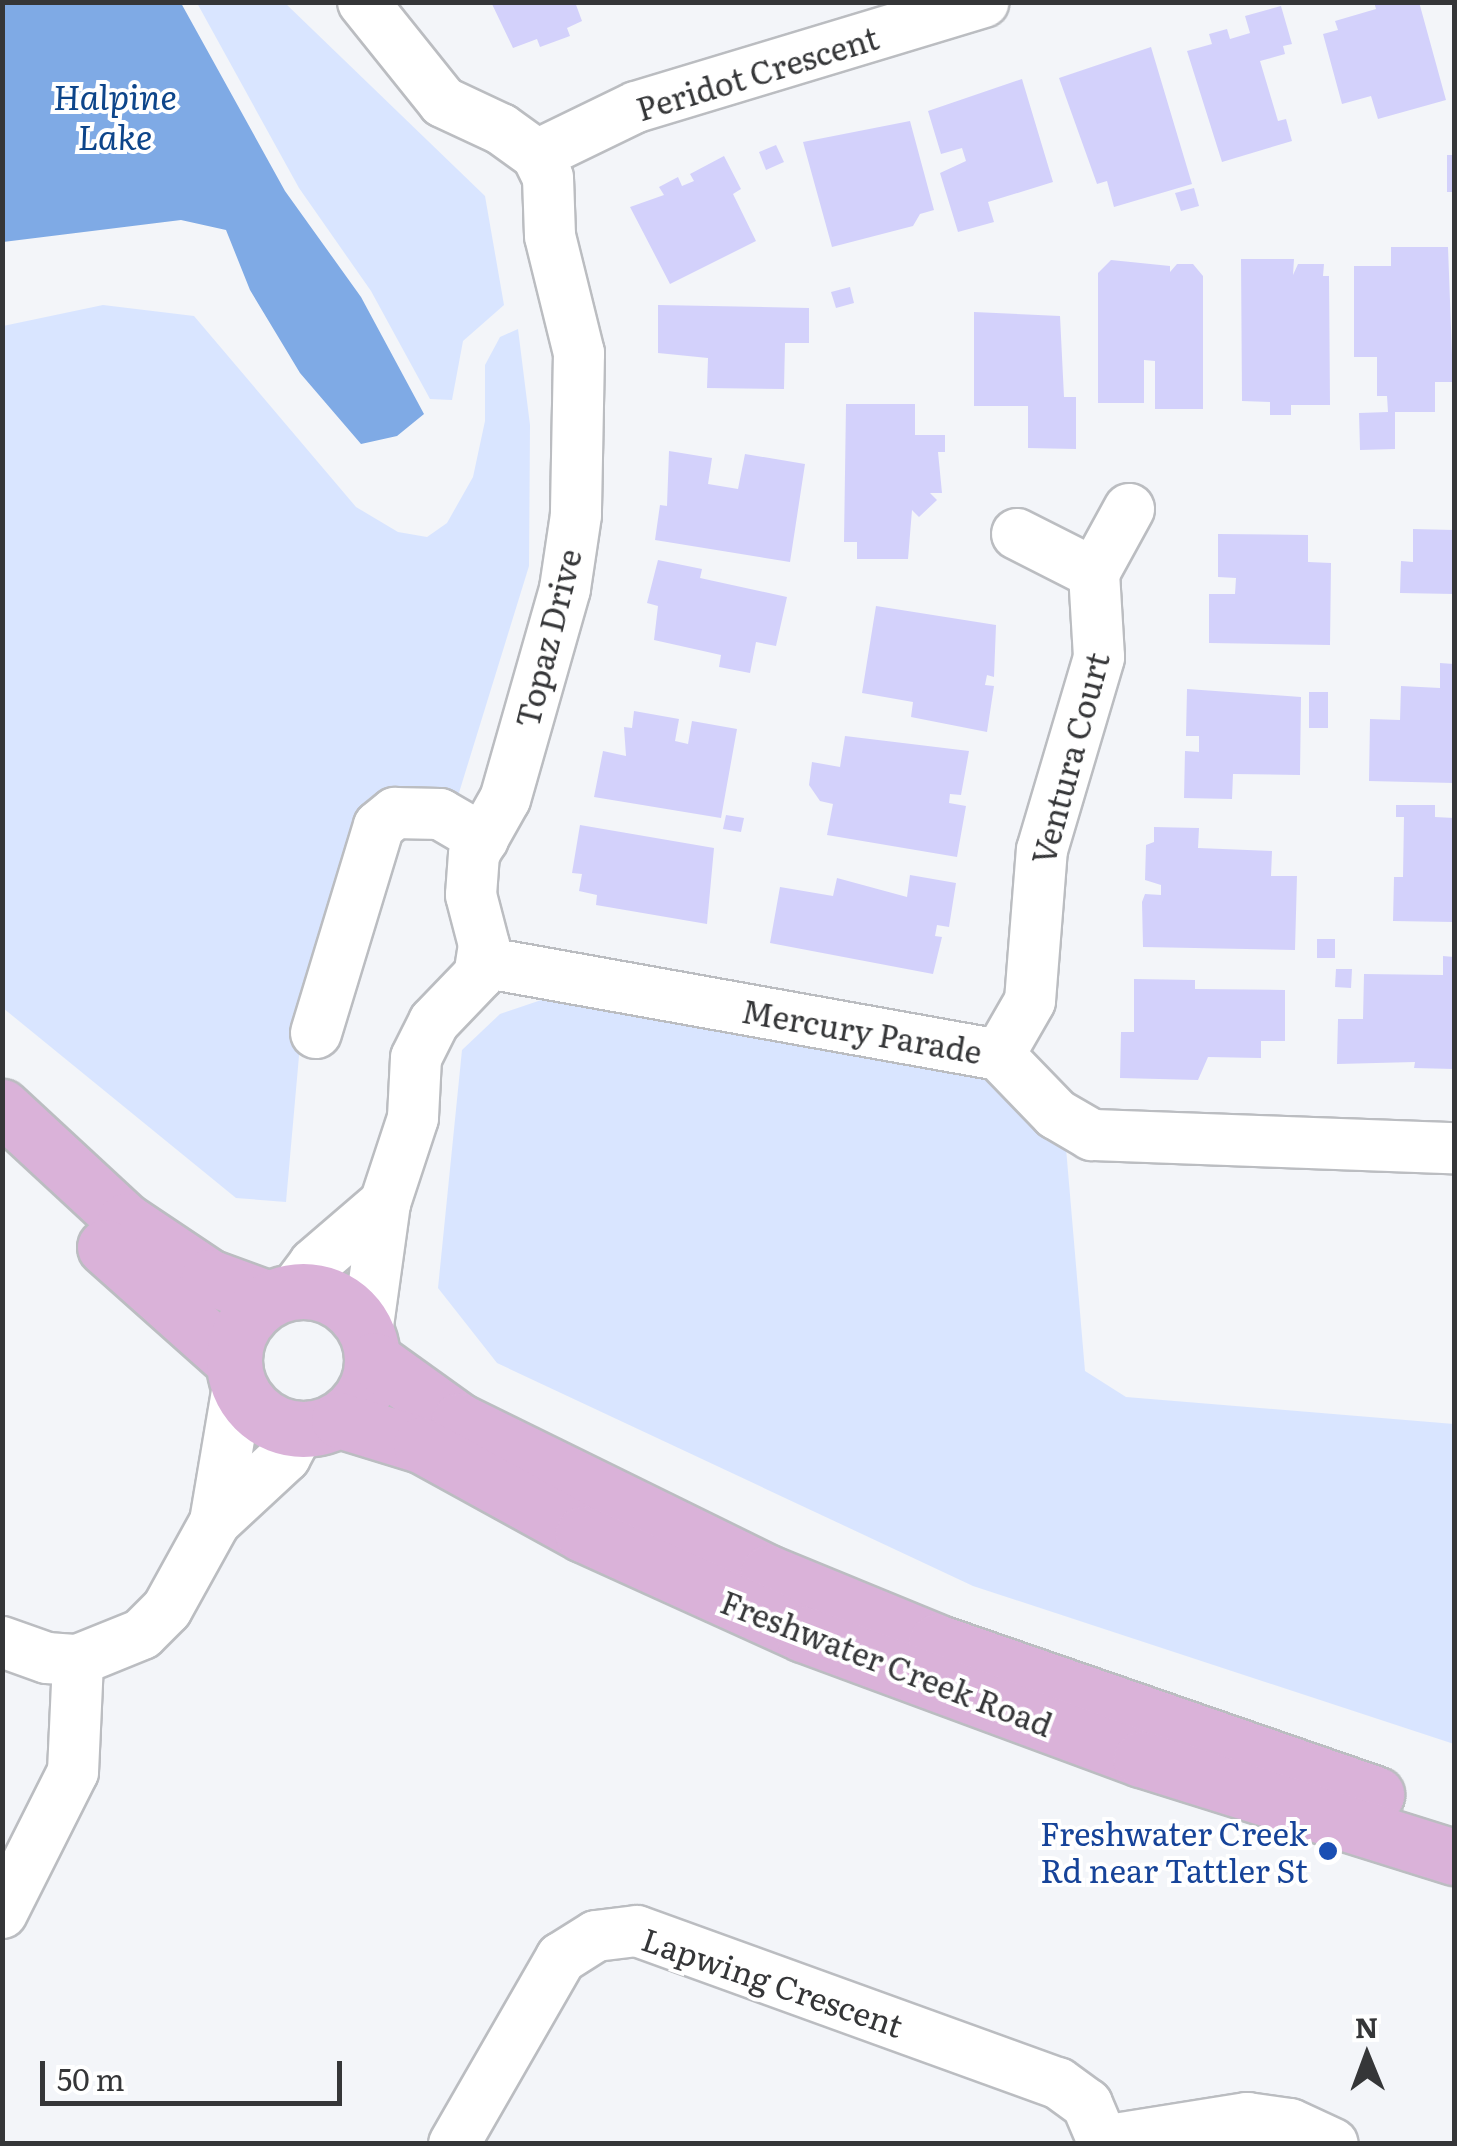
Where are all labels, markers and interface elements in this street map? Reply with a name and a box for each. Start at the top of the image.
street label: Peridot Crescent [631,17,883,127]
water label: Halpine Lake [53,74,177,156]
street label: Topaz Drive [506,545,588,731]
street label: Ventura Court [1022,648,1116,868]
street label: Mercury Parade [739,990,985,1070]
street label: Freshwater Creek Road [716,1581,1058,1743]
place label: Freshwater Creek Rd near Tattler St [1040,1814,1308,1889]
marker: Freshwater Creek Rd near Tattler St [1317,1840,1339,1862]
street label: Lapwing Crescent [638,1918,908,2044]
text: N [1354,2005,1379,2047]
north arrow [1317,2006,1417,2106]
scale bar [45,2041,348,2103]
text: 50 m [57,2056,125,2100]

